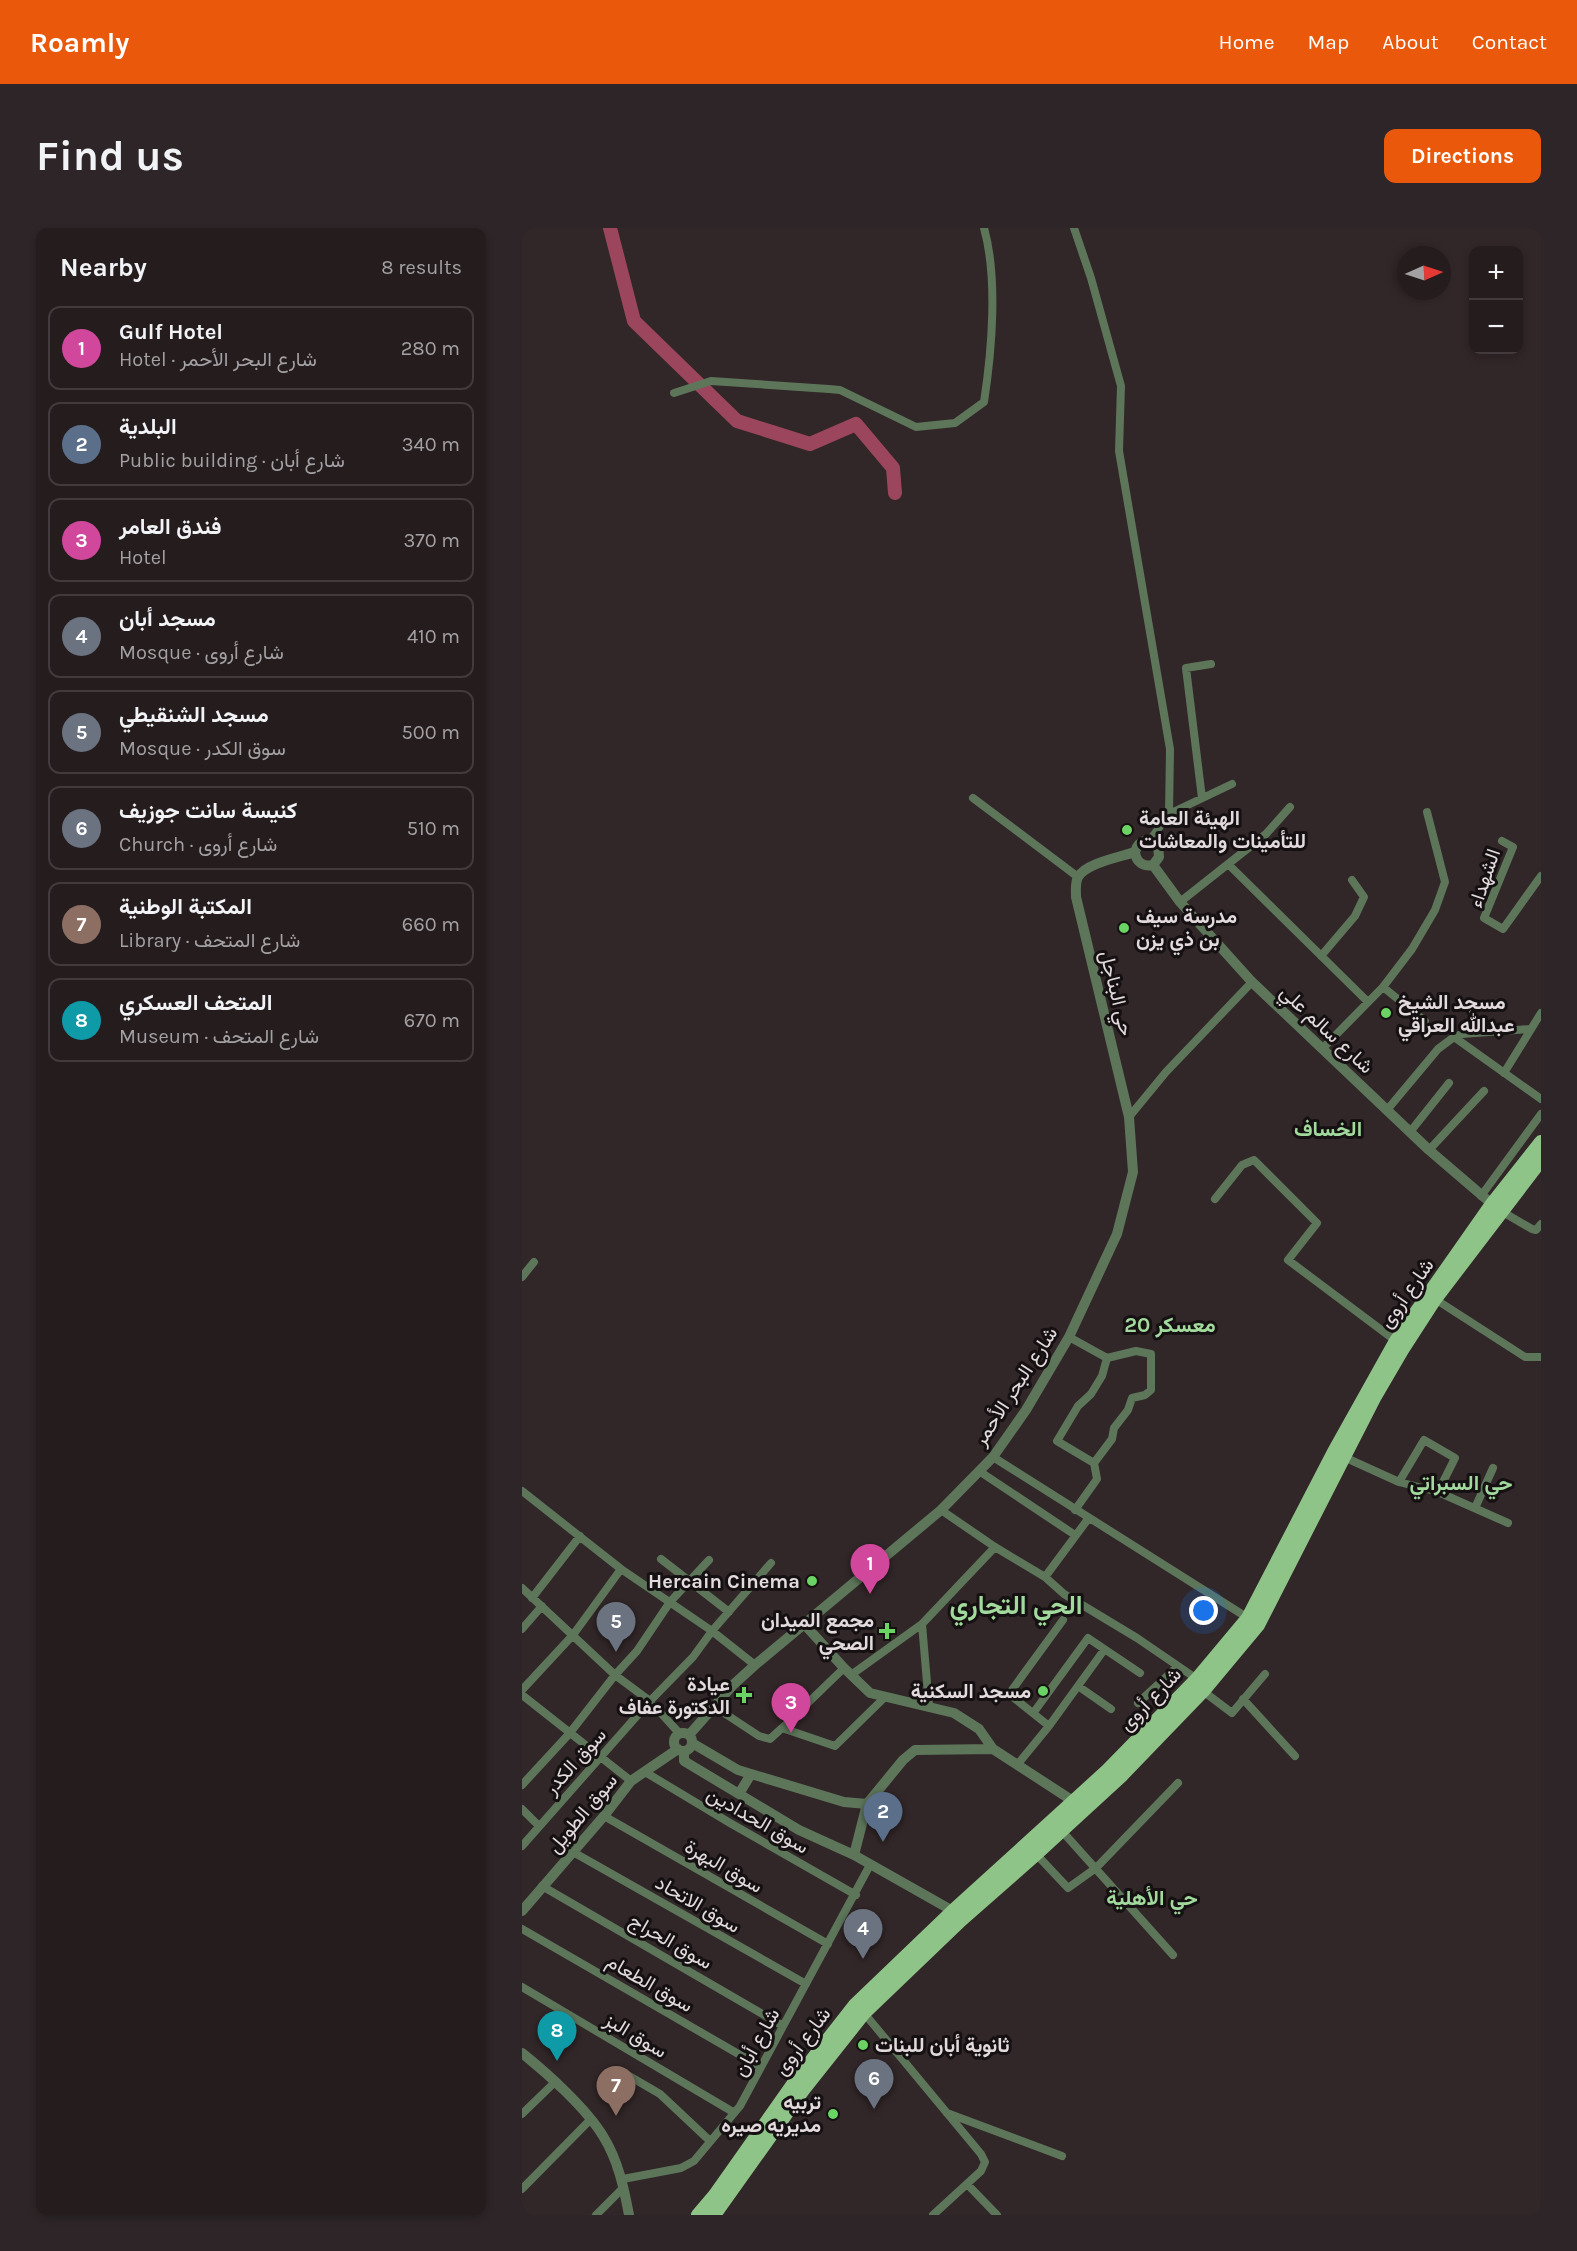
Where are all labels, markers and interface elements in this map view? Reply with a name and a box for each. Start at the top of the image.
text: Roamly [30,26,129,59]
text: Home [1219,30,1275,54]
text: Map [1308,30,1349,54]
text: About [1382,30,1439,54]
text: Contact [1472,30,1547,54]
button: Directions [1384,129,1541,183]
text: Find us [36,131,184,181]
north arrow [1397,246,1451,300]
map controls [1469,246,1523,354]
button: + [1469,246,1523,300]
text: Nearby [60,252,147,283]
text: 8 results [381,256,462,279]
button: − [1469,300,1523,354]
text: Gulf Hotel [119,319,223,345]
text: 1 [78,337,85,360]
text: 280 m [401,337,460,360]
text: Hotel · شارع البحر الأحمر [119,348,317,371]
text: البلدية [119,414,177,440]
text: 2 [75,433,88,456]
text: 340 m [402,433,460,456]
text: Public building · شارع أبان [119,449,345,472]
text: فندق العامر [119,514,221,540]
text: 3 [75,529,88,552]
text: 370 m [403,529,460,552]
text: Hotel [119,546,167,569]
text: مسجد أبان [119,606,216,632]
text: 4 [76,625,87,648]
text: 410 m [407,625,460,648]
text: Mosque · شارع أروى [119,641,284,664]
text: مسجد الشنقيطي [119,702,269,728]
text: 5 [76,721,87,744]
text: 500 m [402,721,460,744]
text: Mosque · سوق الكدر [119,737,286,760]
text: كنيسة سانت جوزيف [119,798,297,824]
place label: الهيئة العامة للتأمينات والمعاشات [1139,807,1306,854]
text: 6 [75,817,88,840]
text: 510 m [407,817,460,840]
marker: الهيئة العامة للتأمينات والمعاشات [1120,823,1134,837]
text: Church · شارع أروى [119,833,277,856]
street label: الشهداء [1464,846,1506,911]
text: المكتبة الوطنية [119,894,252,920]
place label: مدرسة سيف بن ذي يزن [1136,905,1237,956]
text: 7 [77,913,86,936]
text: 660 m [402,913,460,936]
marker: مدرسة سيف بن ذي يزن [1117,921,1131,935]
text: Library · شارع المتحف [119,929,300,952]
street label: حي البناجل [1090,948,1138,1039]
street label: شارع سالم علي [1272,980,1378,1082]
text: المتحف العسكري [119,990,272,1016]
place label: مسجد الشيخ عبدالله العراقي [1398,991,1515,1042]
marker: مسجد الشيخ عبدالله العراقي [1379,1006,1393,1020]
text: 8 [75,1009,88,1032]
text: 670 m [404,1009,460,1032]
text: Museum · شارع المتحف [119,1025,319,1048]
district label: الخساف [1294,1117,1362,1141]
street label: شارع أروى [1374,1254,1440,1333]
district label: معسكر 20 [1124,1313,1216,1338]
street label: شارع البحر الأحمر [968,1323,1064,1452]
district label: حي السبراتي [1410,1471,1513,1500]
pin: 1 [850,1544,890,1594]
place label: Hercain Cinema [648,1570,800,1593]
marker: Hercain Cinema [805,1574,819,1588]
district label: الحي التجاري [950,1590,1082,1627]
your location [1189,1596,1218,1625]
pin: 5 [596,1602,635,1652]
place label: مجمع الميدان الصحي [761,1609,874,1660]
marker: مجمع الميدان الصحي [878,1622,896,1640]
street label: شارع أروى [1115,1663,1188,1737]
place label: عيادة الدكتورة عفاف [619,1673,730,1720]
place label: مسجد السكنية [911,1680,1031,1703]
pin: 3 [772,1684,810,1733]
marker: مسجد السكنية [1036,1684,1050,1698]
marker: عيادة الدكتورة عفاف [735,1686,753,1704]
street label: سوق الكدر [539,1723,612,1801]
street label: سوق الطويل [543,1769,623,1858]
street label: سوق الحدادين [702,1782,813,1860]
pin: 2 [864,1792,902,1842]
street label: سوق البهرة [680,1835,767,1899]
street label: سوق الاتحاد [651,1871,744,1939]
district label: حي الأهلية [1106,1885,1198,1915]
street label: سوق الحراج [624,1909,716,1976]
pin: 4 [844,1910,882,1959]
street label: سوق الطعام [602,1950,697,2018]
street label: شارع أروى [769,2003,837,2081]
street label: شارع أبان [728,2004,786,2081]
street label: سوق البز [599,2007,671,2064]
pin: 8 [537,2012,576,2061]
place label: ثانوية أبان للبنات [875,2034,1010,2058]
marker: ثانوية أبان للبنات [856,2038,870,2052]
pin: 6 [854,2060,894,2109]
pin: 7 [596,2066,635,2116]
place label: تربيه مديريه صيره [721,2091,821,2138]
marker: تربيه مديريه صيره [826,2107,840,2121]

